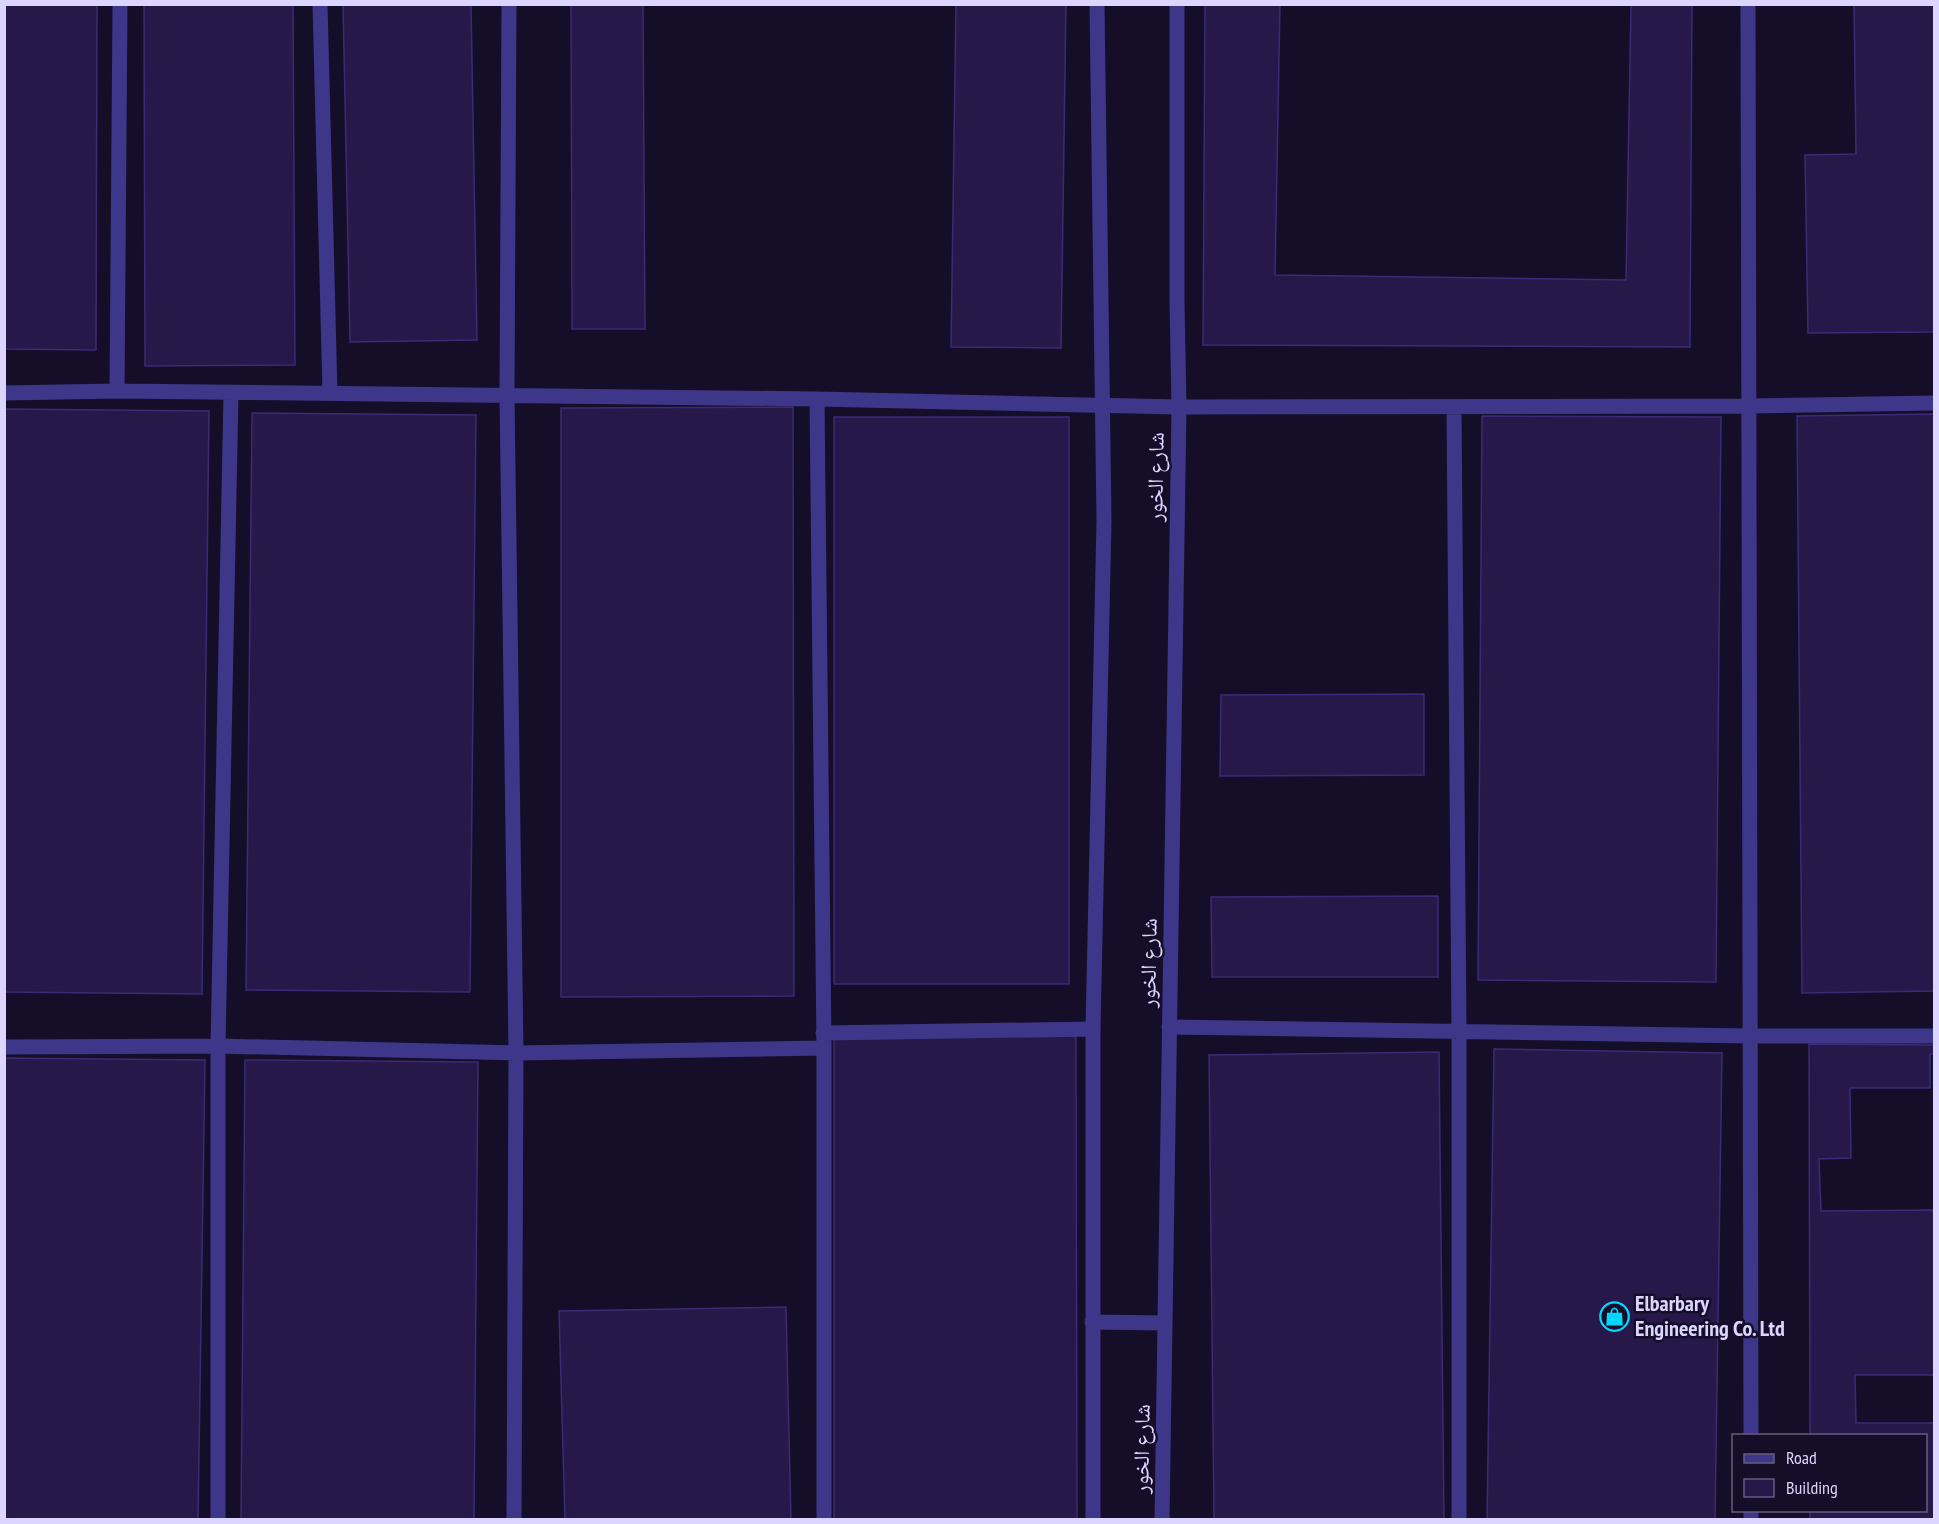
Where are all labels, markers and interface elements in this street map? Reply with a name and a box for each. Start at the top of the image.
street label: شارع الخور [1140,432,1170,523]
street label: شارع الخور [1133,918,1163,1009]
place label: Elbarbary Engineering Co. Ltd [1635,1289,1785,1342]
shop icon: Elbarbary Engineering Co. Ltd [1598,1300,1630,1332]
street label: شارع الخور [1126,1404,1156,1495]
legend [1732,1434,1927,1512]
text: Road [1786,1446,1817,1469]
text: Building [1786,1476,1838,1499]

